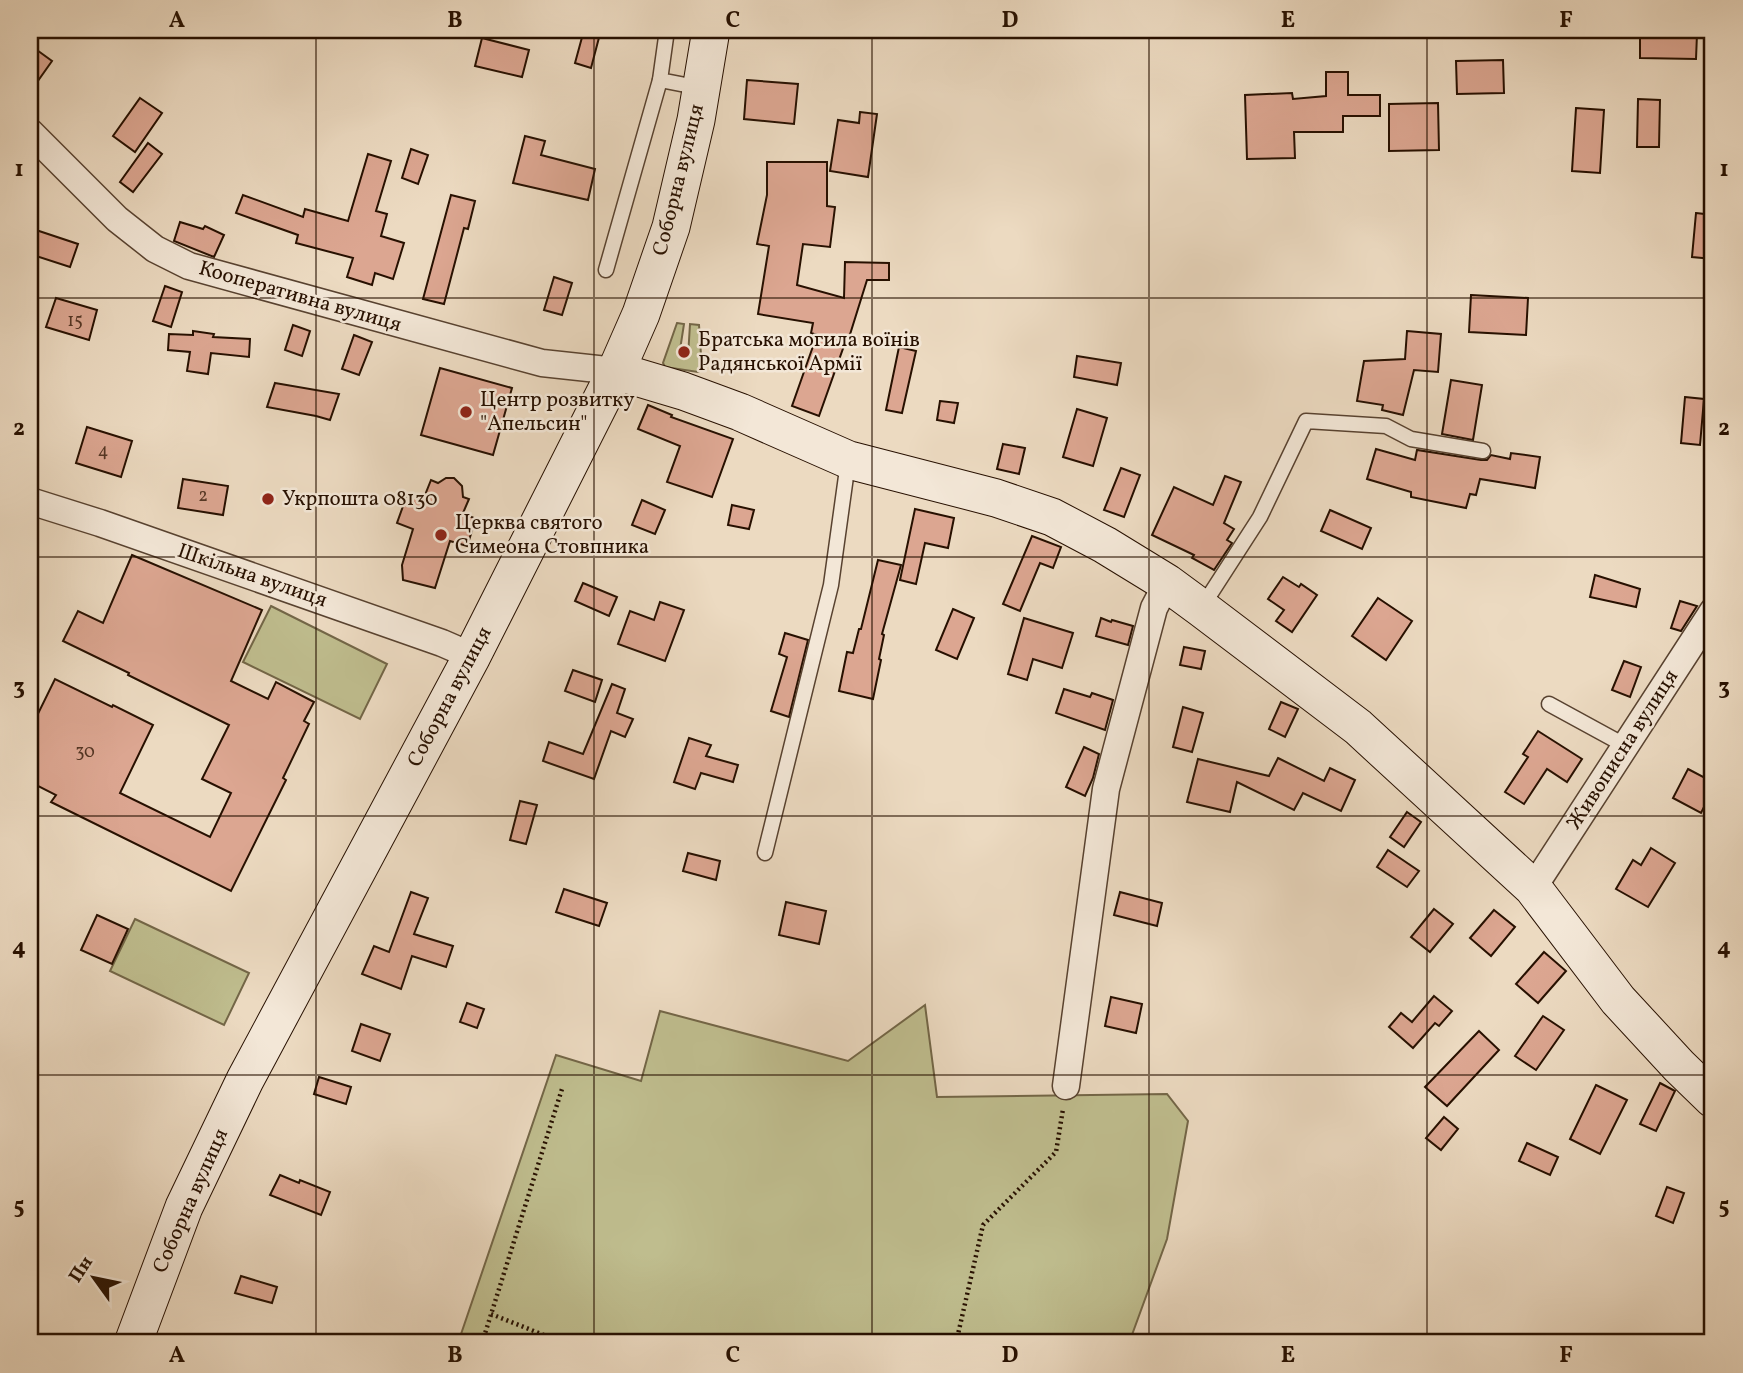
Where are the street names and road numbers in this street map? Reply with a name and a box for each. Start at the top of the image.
street label: Соборна вулиця [646,101,712,259]
street label: Кооперативна вулиця [195,254,405,340]
street label: Шкільна вулиця [173,537,331,615]
street label: Соборна вулиця [401,622,499,772]
street label: Живописна вулиця [1560,664,1686,836]
street label: Соборна вулиця [146,1124,236,1278]

